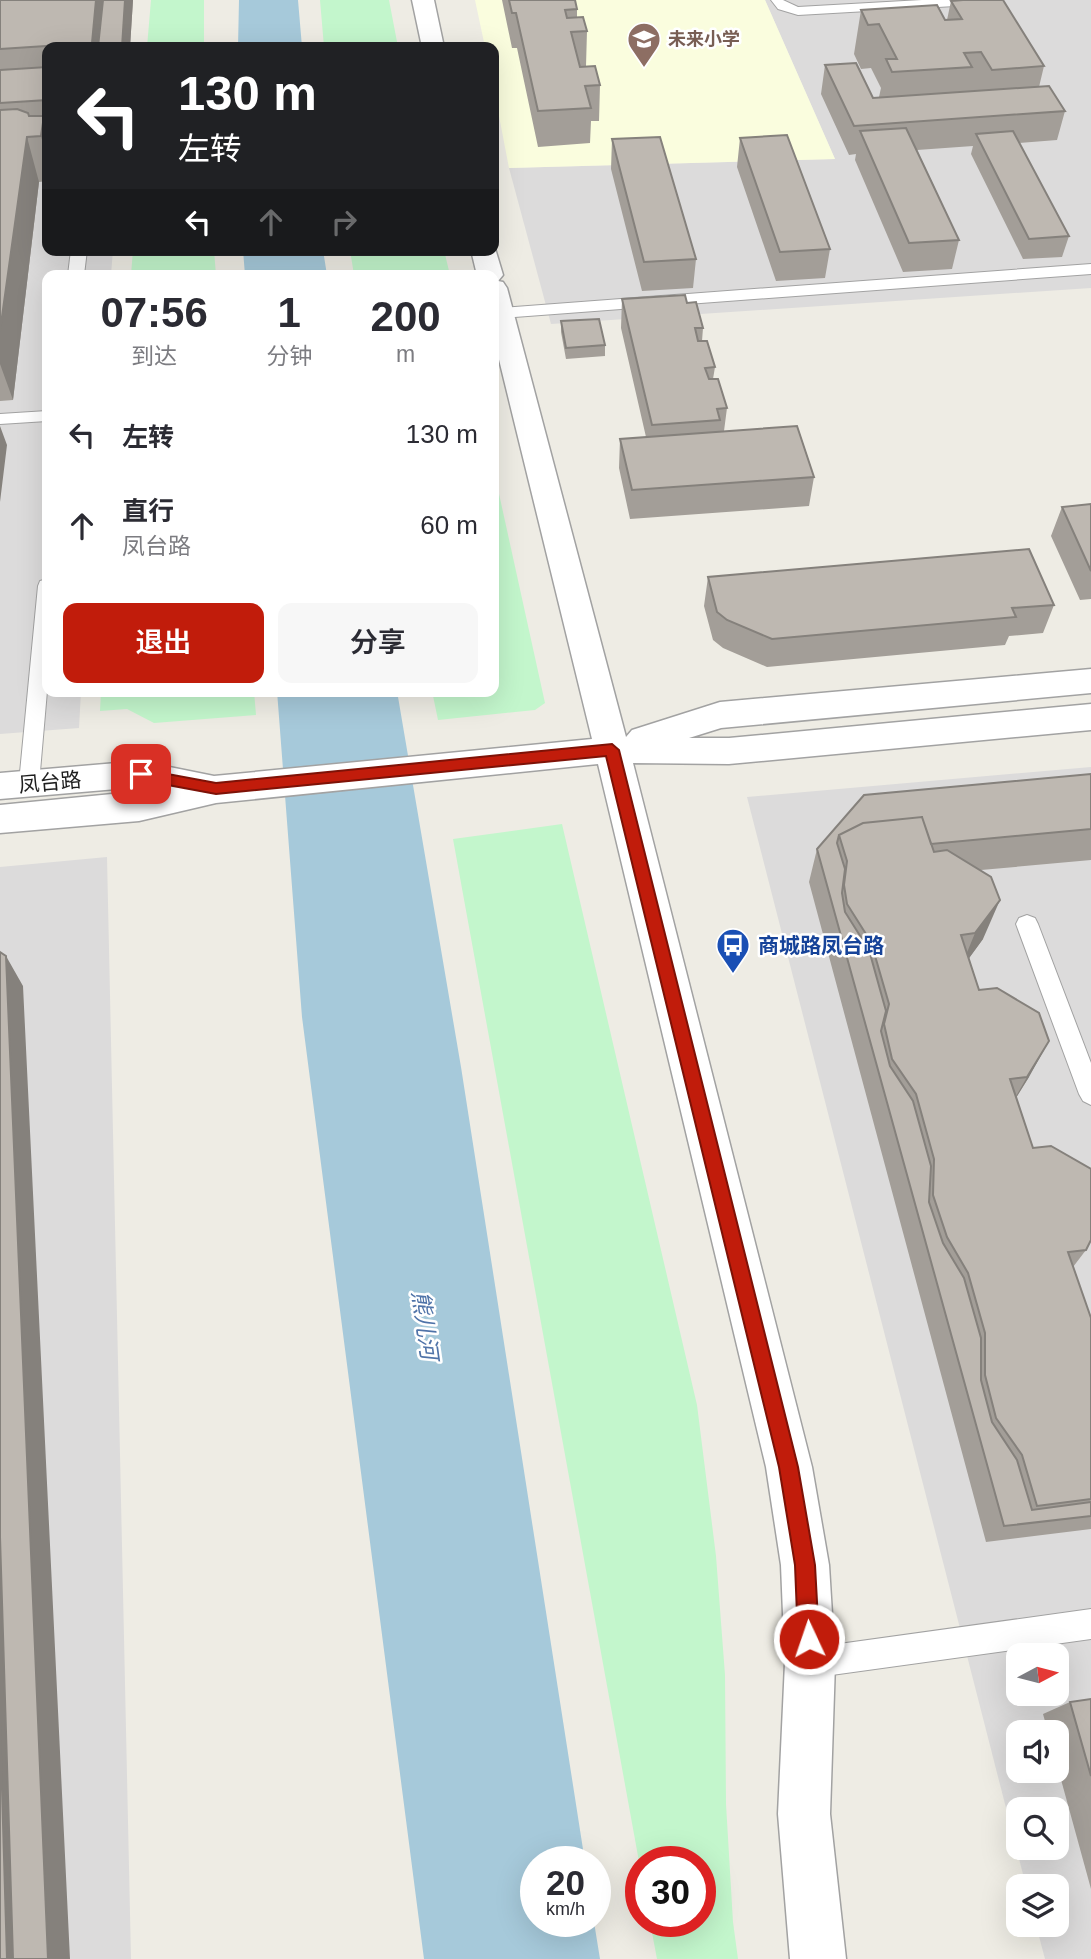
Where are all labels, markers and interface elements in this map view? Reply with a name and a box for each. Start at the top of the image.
school or university icon: 未来小学 [625,20,663,69]
place label: 未来小学 [668,29,740,49]
text: 130 m [178,66,317,120]
icon: left [63,70,154,161]
text: 左转 [178,131,242,167]
icon: left [179,203,217,241]
icon: ahead [252,203,290,241]
icon: right [325,203,363,241]
text: 07:56 [100,289,208,336]
text: 1 [277,289,301,336]
text: 200 [371,293,441,340]
text: m [396,341,415,367]
text: 到达 [131,343,177,369]
text: 分钟 [266,343,312,369]
icon: left [63,416,101,454]
text: 130 m [406,419,478,449]
text: 左转 [122,422,174,452]
text: 直行 [122,496,174,526]
icon: ahead [63,507,101,545]
text: 60 m [420,510,478,540]
text: 凤台路 [122,533,191,559]
button: 退出 [63,603,264,683]
button: 分享 [278,603,478,683]
pin [111,744,171,804]
icon: arrive [122,755,160,793]
street label: 凤台路 [18,768,82,796]
bus stop icon: 商城路凤台路 [714,926,752,975]
place label: 商城路凤台路 [758,934,884,957]
water label: 熊儿河 [407,1289,443,1365]
position arrow [772,1602,846,1676]
north arrow [1006,1643,1069,1706]
map controls [1006,1643,1069,1937]
button: sound [1006,1720,1069,1783]
button: search [1006,1797,1069,1860]
speed limit sign: 30 [625,1846,716,1937]
text: 20 [546,1863,585,1902]
button: layers [1006,1874,1069,1937]
text: km/h [546,1899,585,1919]

